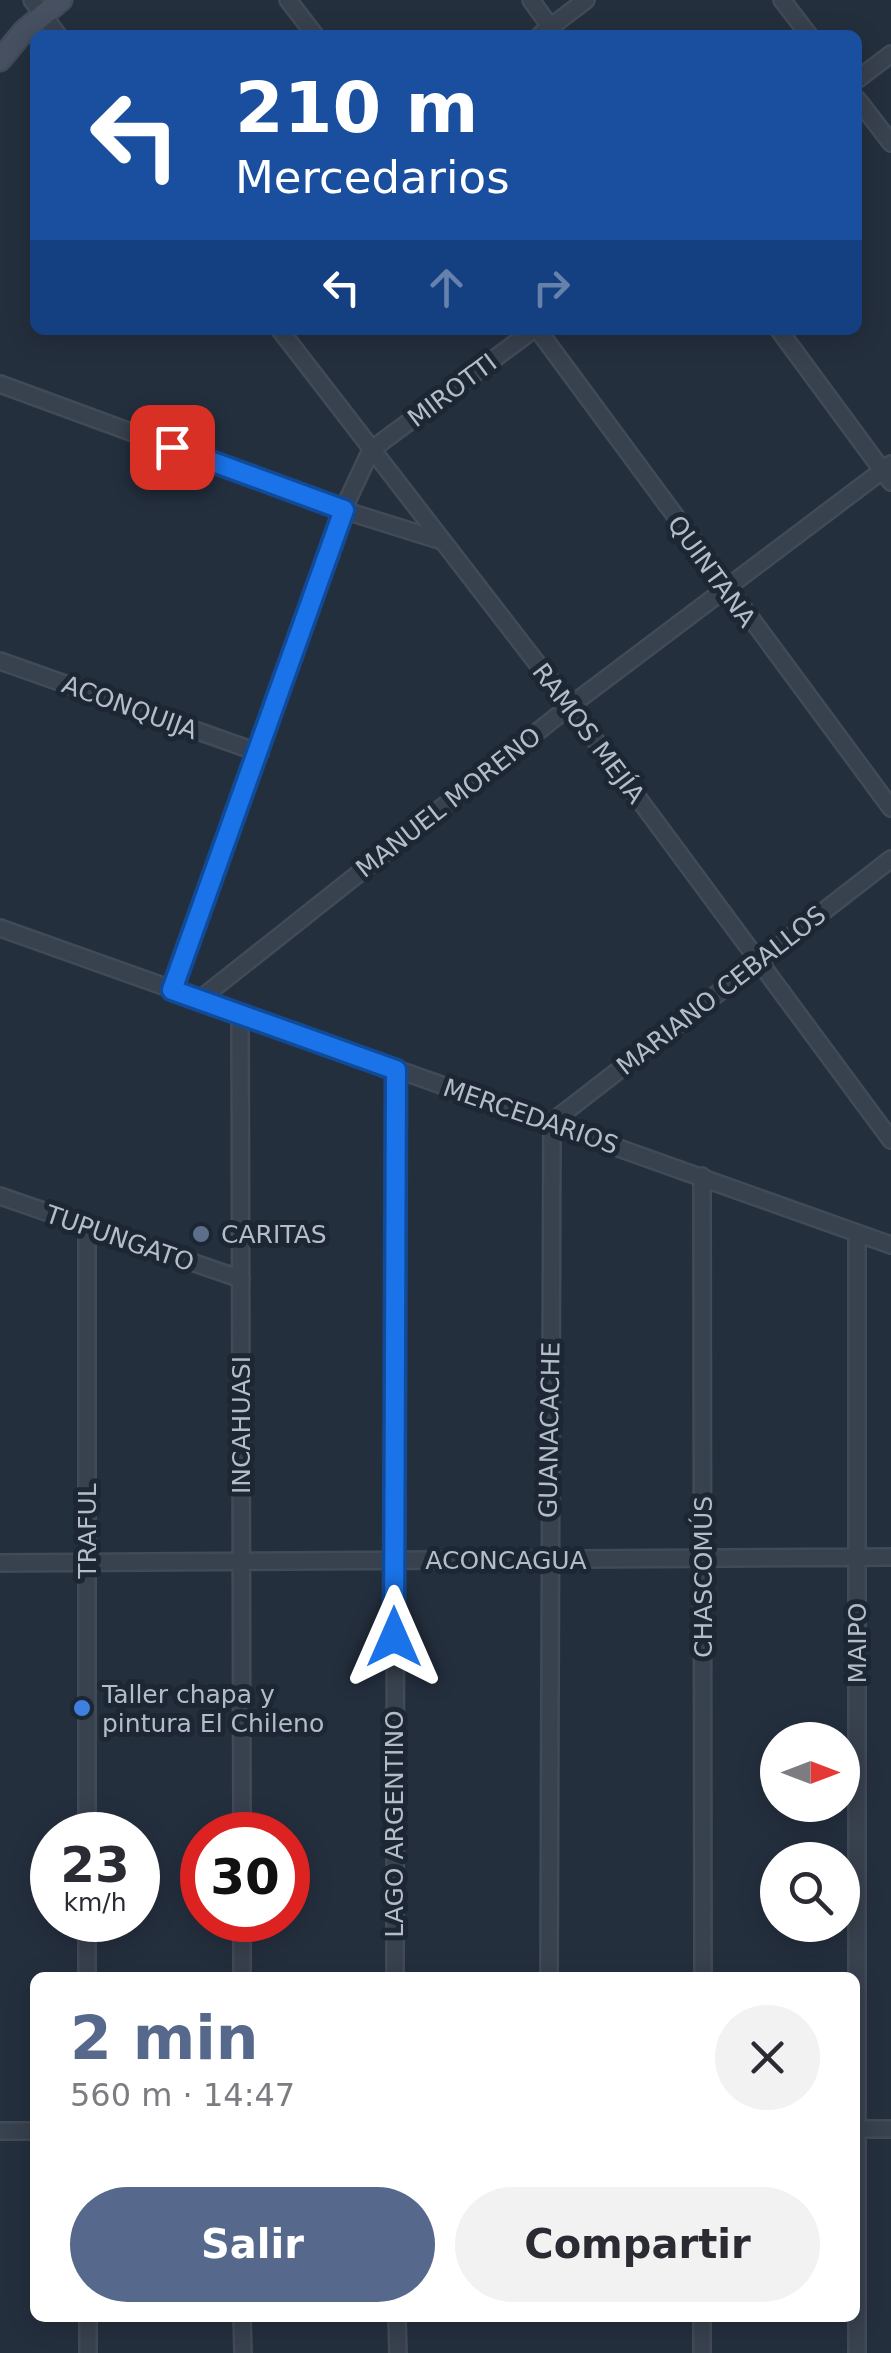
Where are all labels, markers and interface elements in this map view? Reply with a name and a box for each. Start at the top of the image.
text: 210 m [235,67,478,149]
icon: left [70,70,200,200]
text: Mercedarios [235,151,510,204]
icon: left [314,260,369,315]
icon: ahead [419,260,474,315]
icon: right [524,260,579,315]
street label: MIROTTI [402,348,502,433]
pin [130,405,215,490]
icon: arrive [145,420,200,475]
street label: QUINTANA [662,510,762,633]
street label: RAMOS MEJÍA [527,658,651,809]
street label: ACONQUIJA [58,670,201,745]
street label: MANUEL MORENO [350,721,546,883]
street label: MARIANO CEBALLOS [611,900,831,1081]
street label: MERCEDARIOS [440,1073,622,1160]
street label: TUPUNGATO [41,1199,198,1277]
place label: CARITAS [221,1220,327,1249]
marker: CARITAS [190,1223,212,1245]
street label: GUANACACHE [533,1342,566,1518]
street label: INCAHUASI [227,1356,256,1494]
street label: TRAFUL [73,1483,102,1580]
street label: CHASCOMÚS [688,1496,718,1658]
street label: ACONCAGUA [425,1546,587,1575]
position arrow [342,1585,446,1689]
street label: MAIPO [843,1603,872,1683]
place label: Taller chapa y pintura El Chileno [101,1680,324,1738]
marker: Taller chapa y pintura El Chileno [71,1697,93,1719]
street label: LAGO ARGENTINO [380,1710,409,1938]
north arrow [760,1722,860,1822]
map controls [760,1722,860,1942]
speed limit sign: 30 [180,1812,310,1942]
text: 23 [60,1836,130,1894]
button: search [760,1842,860,1942]
text: km/h [63,1888,127,1917]
text: 2 min [70,2003,258,2073]
button: close [715,2005,820,2110]
text: 560 m · 14:47 [70,2076,295,2114]
button: Salir [70,2187,435,2302]
button: Compartir [455,2187,820,2302]

